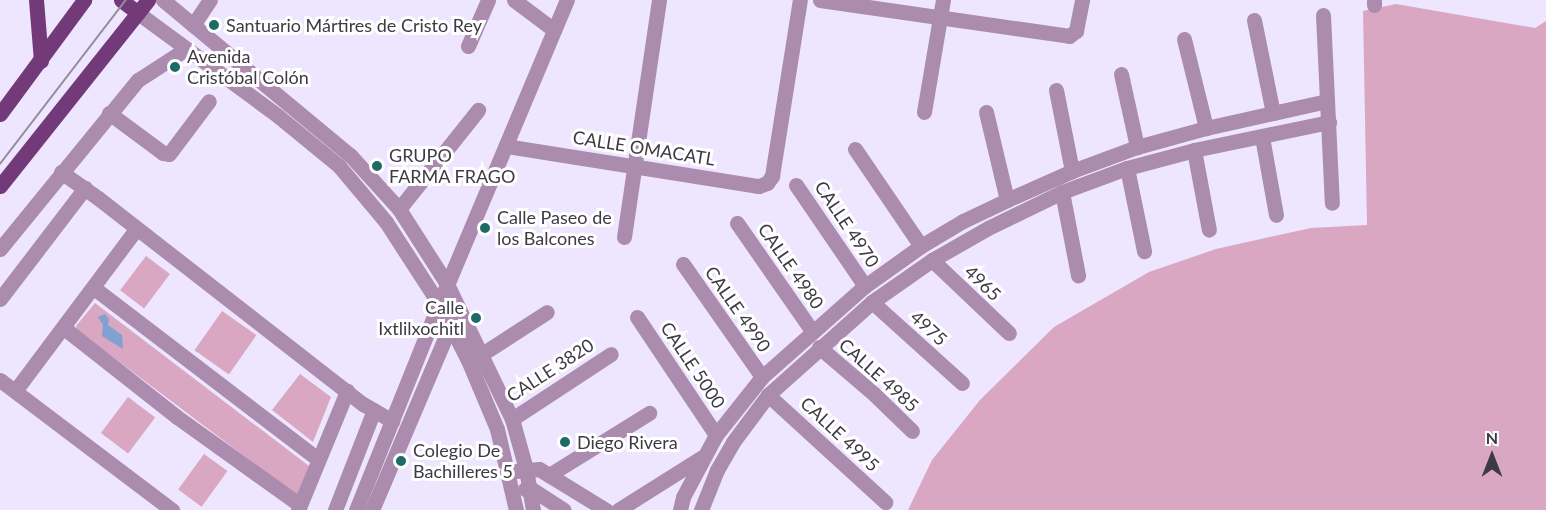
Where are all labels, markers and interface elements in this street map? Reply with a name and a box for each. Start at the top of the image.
place label: Santuario Mártires de Cristo Rey [226,14,482,36]
marker: Santuario Mártires de Cristo Rey [207,18,221,32]
place label: Avenida Cristóbal Colón [187,46,309,88]
marker: Avenida Cristóbal Colón [168,60,182,74]
street label: CALLE OMACATL [571,126,717,170]
place label: GRUPO FARMA FRAGO [389,145,516,188]
marker: GRUPO FARMA FRAGO [370,159,384,173]
street label: CALLE 4970 [810,177,884,271]
place label: Calle Paseo de los Balcones [497,207,612,250]
street label: CALLE 4980 [754,219,828,313]
marker: Calle Paseo de los Balcones [478,221,492,235]
street label: 4965 [960,261,1006,305]
street label: CALLE 4990 [701,262,775,356]
place label: Calle Ixtlilxochitl [378,297,464,340]
street label: 4975 [906,306,952,350]
marker: Calle Ixtlilxochitl [469,311,483,325]
street label: CALLE 5000 [656,318,730,412]
street label: CALLE 3820 [502,334,598,406]
street label: CALLE 4985 [835,334,923,416]
street label: CALLE 4995 [796,392,884,476]
north arrow [1462,426,1522,486]
text: N [1486,428,1498,447]
place label: Diego Rivera [577,431,678,453]
marker: Diego Rivera [558,435,572,449]
place label: Colegio De Bachilleres 5 [413,440,513,482]
marker: Colegio De Bachilleres 5 [394,454,408,468]

